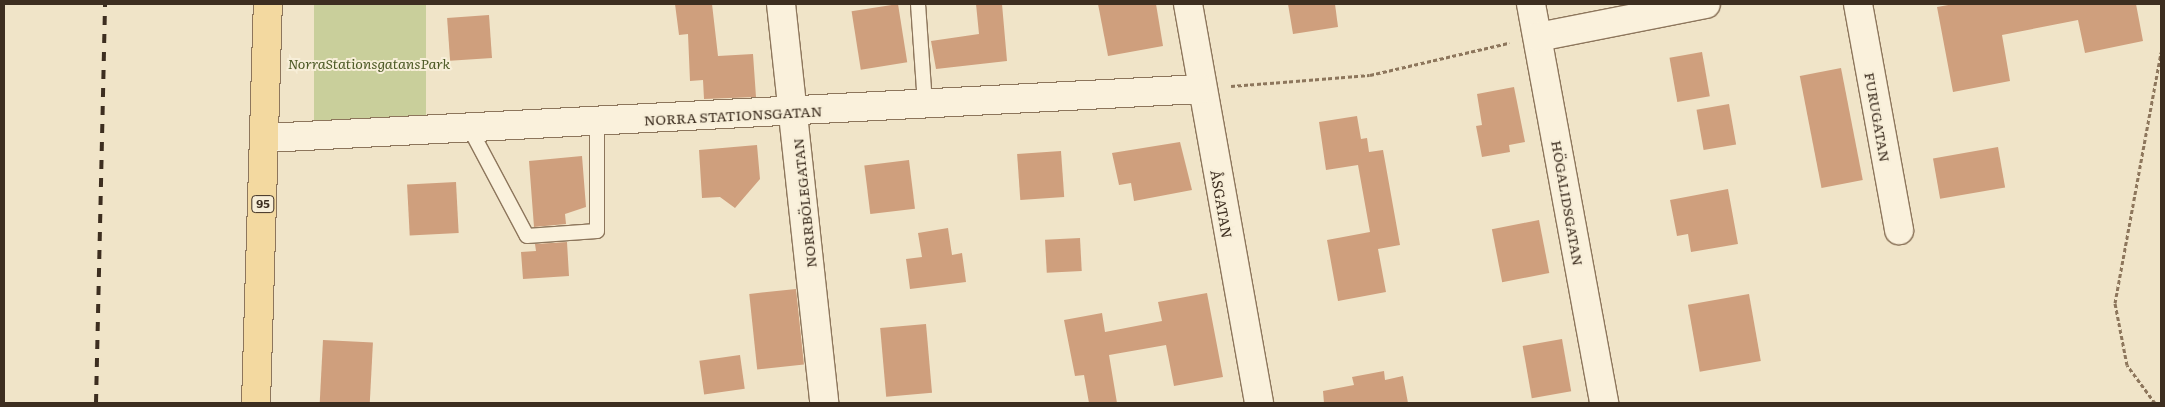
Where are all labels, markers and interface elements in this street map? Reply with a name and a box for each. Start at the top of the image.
park label: NorraStationsgatansPark [288,55,450,71]
street label: FURUGATAN [1862,71,1894,163]
street label: NORRA STATIONSGATAN [643,102,823,128]
street label: NORRBÖLEGATAN [789,137,819,269]
street label: HÖGALIDSGATAN [1549,139,1587,267]
street label: ÅSGATAN [1208,169,1236,239]
road number: 95 [250,194,276,213]

